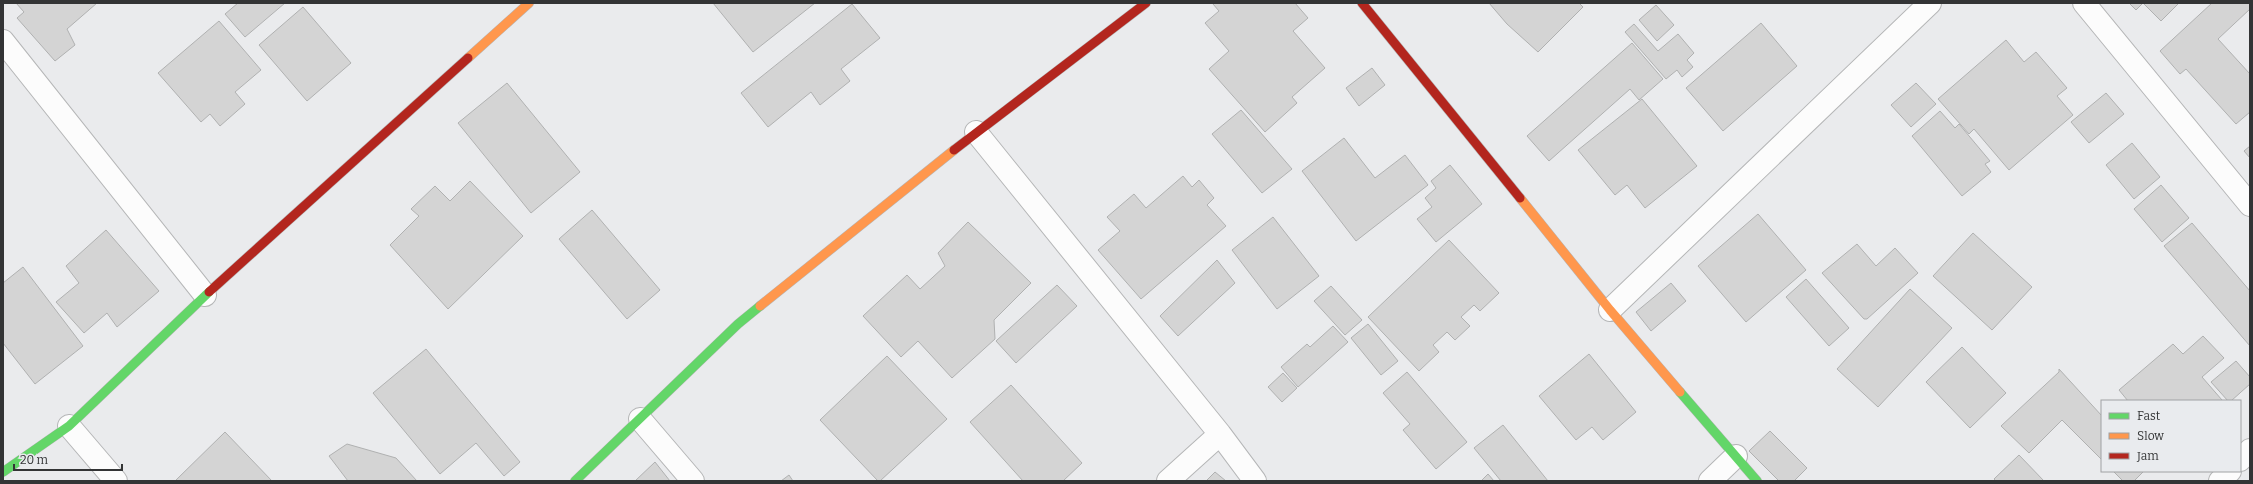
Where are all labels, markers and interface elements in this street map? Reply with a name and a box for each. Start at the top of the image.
legend [2101,400,2241,472]
text: Fast [2137,409,2161,423]
text: Slow [2137,429,2164,443]
scale bar [14,446,122,472]
text: Jam [2136,449,2159,463]
text: 20 m [20,453,49,467]

